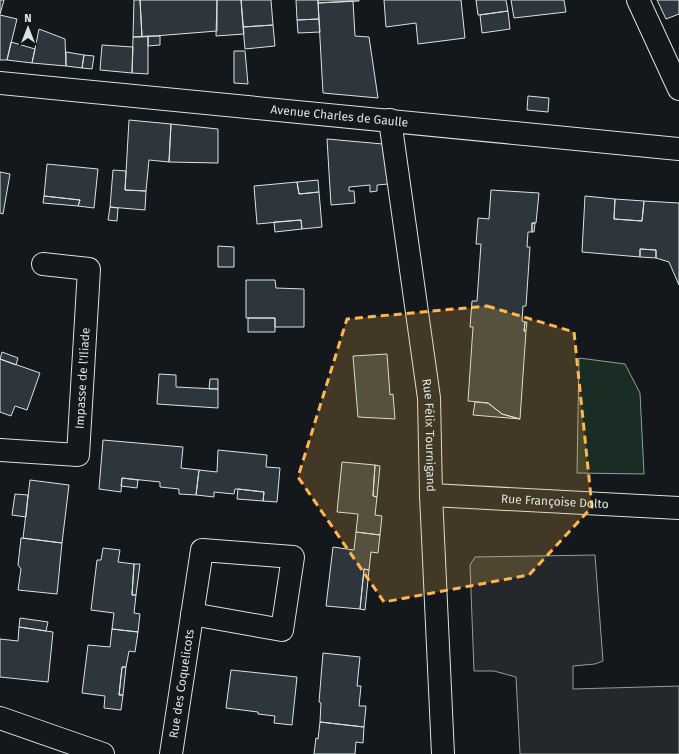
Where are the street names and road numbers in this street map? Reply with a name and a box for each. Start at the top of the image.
street label: Avenue Charles de Gaulle [270,102,409,130]
street label: Impasse de l'Iliade [73,327,93,429]
street label: Rue Félix Tournigand [419,378,438,492]
street label: Rue Françoise Dolto [501,492,609,511]
street label: Rue des Coquelicots [166,628,197,739]

